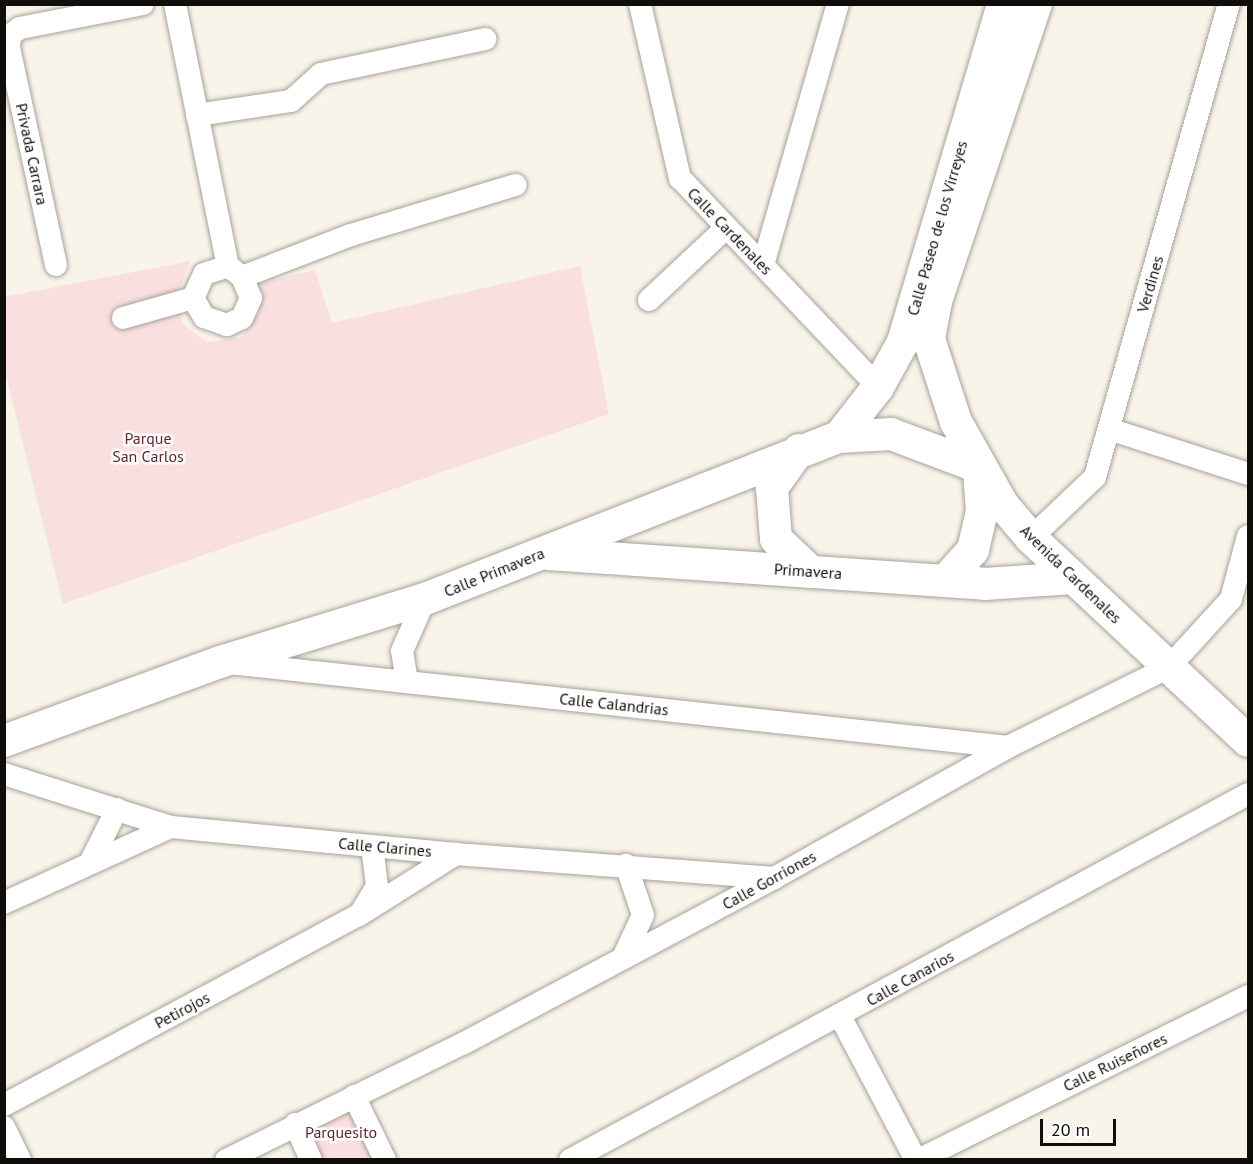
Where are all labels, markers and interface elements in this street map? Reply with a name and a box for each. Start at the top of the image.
street label: Privada Carrara [12,101,52,207]
street label: Calle Paseo de los Virreyes [903,138,971,318]
street label: Calle Cardenales [684,183,776,279]
street label: Verdines [1133,253,1167,315]
park label: Parque San Carlos [112,428,184,466]
street label: Avenida Cardenales [1016,521,1126,627]
street label: Calle Primavera [441,543,547,601]
street label: Primavera [773,559,843,583]
street label: Calle Calandrias [558,689,670,719]
street label: Calle Clarines [338,833,432,861]
street label: Calle Gorriones [719,846,819,914]
street label: Calle Canarios [863,946,957,1010]
street label: Petirojos [151,987,213,1033]
street label: Calle Ruiseñores [1060,1029,1170,1095]
scale bar [1043,1107,1120,1145]
text: 20 m [1051,1118,1090,1141]
park label: Parquesito [305,1122,377,1142]

